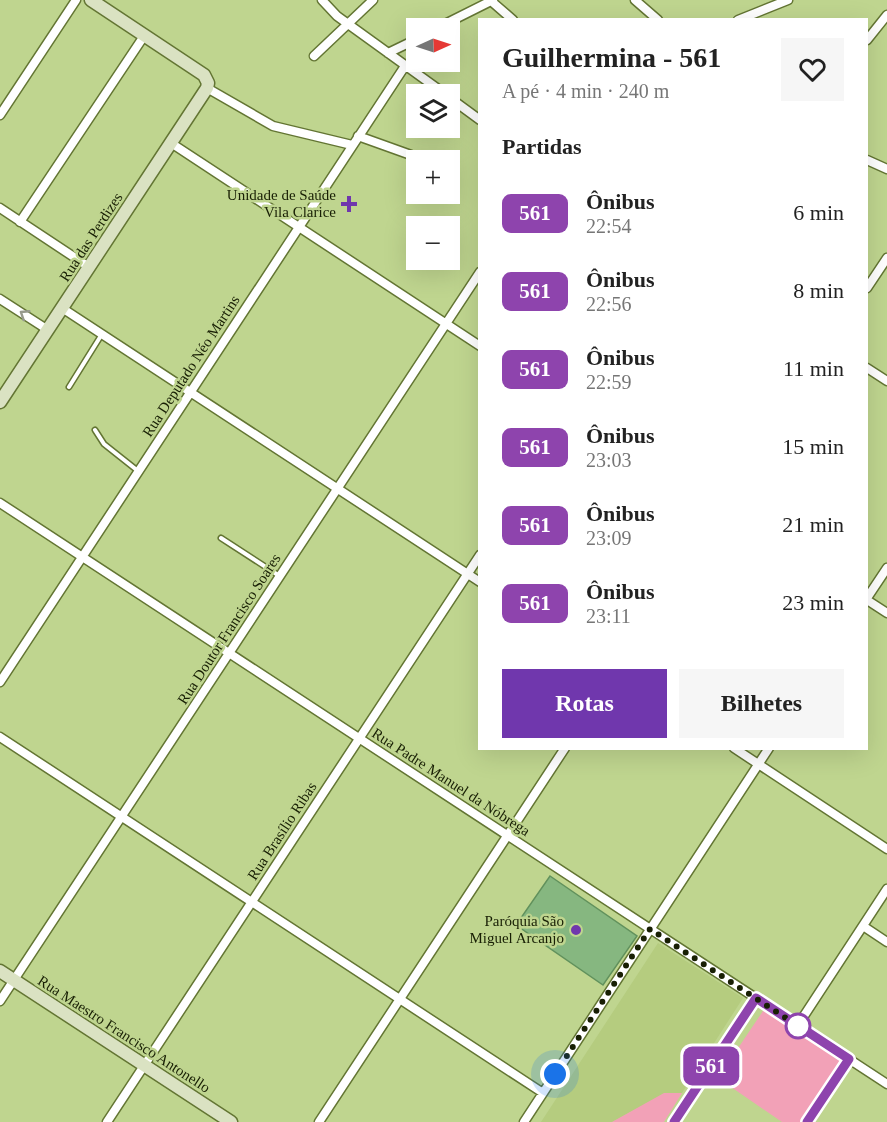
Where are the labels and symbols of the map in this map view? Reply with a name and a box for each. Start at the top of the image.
north arrow [406,18,460,72]
place label: Unidade de Saúde Vila Clarice [227,187,336,220]
street label: Rua das Perdizes [56,190,126,284]
marker: Unidade de Saúde Vila Clarice [340,195,358,213]
street label: Rua Deputado Néo Martins [139,292,243,440]
one-way arrow [20,310,30,322]
street label: Rua Doutor Francisco Soares [174,551,284,707]
street label: Rua Padre Manuel da Nóbrega [369,725,533,839]
street label: Rua Brasílio Ribas [244,779,320,883]
place label: Paróquia São Miguel Arcanjo [469,913,564,946]
marker: Paróquia São Miguel Arcanjo [569,923,583,937]
street label: Rua Maestro Francisco Antonello [35,972,213,1096]
unlabelled marker [785,1013,811,1039]
line badge: 561 [676,1046,746,1086]
your location [540,1059,570,1089]

